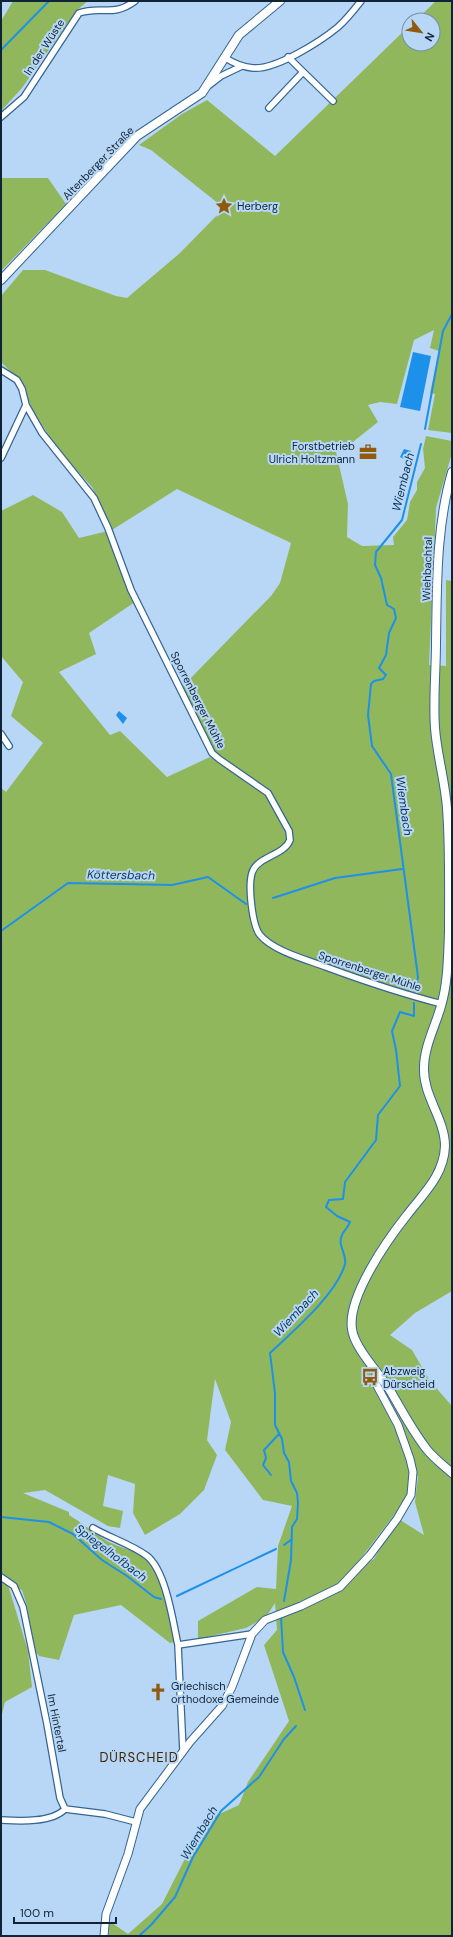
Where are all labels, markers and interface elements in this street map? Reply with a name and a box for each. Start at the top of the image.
north arrow [401,12,441,52]
street label: In der Wüste [21,16,67,78]
text: N [422,30,438,44]
street label: Altenberger Straße [59,123,137,203]
place icon: Herberg [214,196,234,216]
place label: Herberg [237,199,278,213]
place label: Forstbetrieb Ulrich Holtzmann [269,439,355,466]
office icon: Forstbetrieb Ulrich Holtzmann [358,442,378,462]
water label: Wiembach [388,451,418,513]
street label: Wiehbachtal [419,537,435,601]
street label: Sporrenberger Mühle [167,649,229,751]
water label: Wiembach [392,775,416,837]
water label: Köttersbach [87,866,155,884]
street label: Sporrenberger Mühle [317,948,423,994]
water label: Wiembach [270,1286,322,1340]
place label: Abzweig Dürscheid [383,1364,435,1391]
bus stop icon: Abzweig Dürscheid [360,1367,380,1387]
water label: Spiegelhofbach [72,1521,150,1585]
place label: Griechisch orthodoxe Gemeinde [171,1679,279,1706]
church icon: Griechisch orthodoxe Gemeinde [148,1682,168,1702]
street label: Im Hintertal [45,1693,69,1753]
district label: DÜRSCHEID [99,1749,179,1766]
water label: Wiembach [177,1803,221,1863]
scale bar [14,1899,116,1925]
text: 100 m [20,1905,54,1921]

